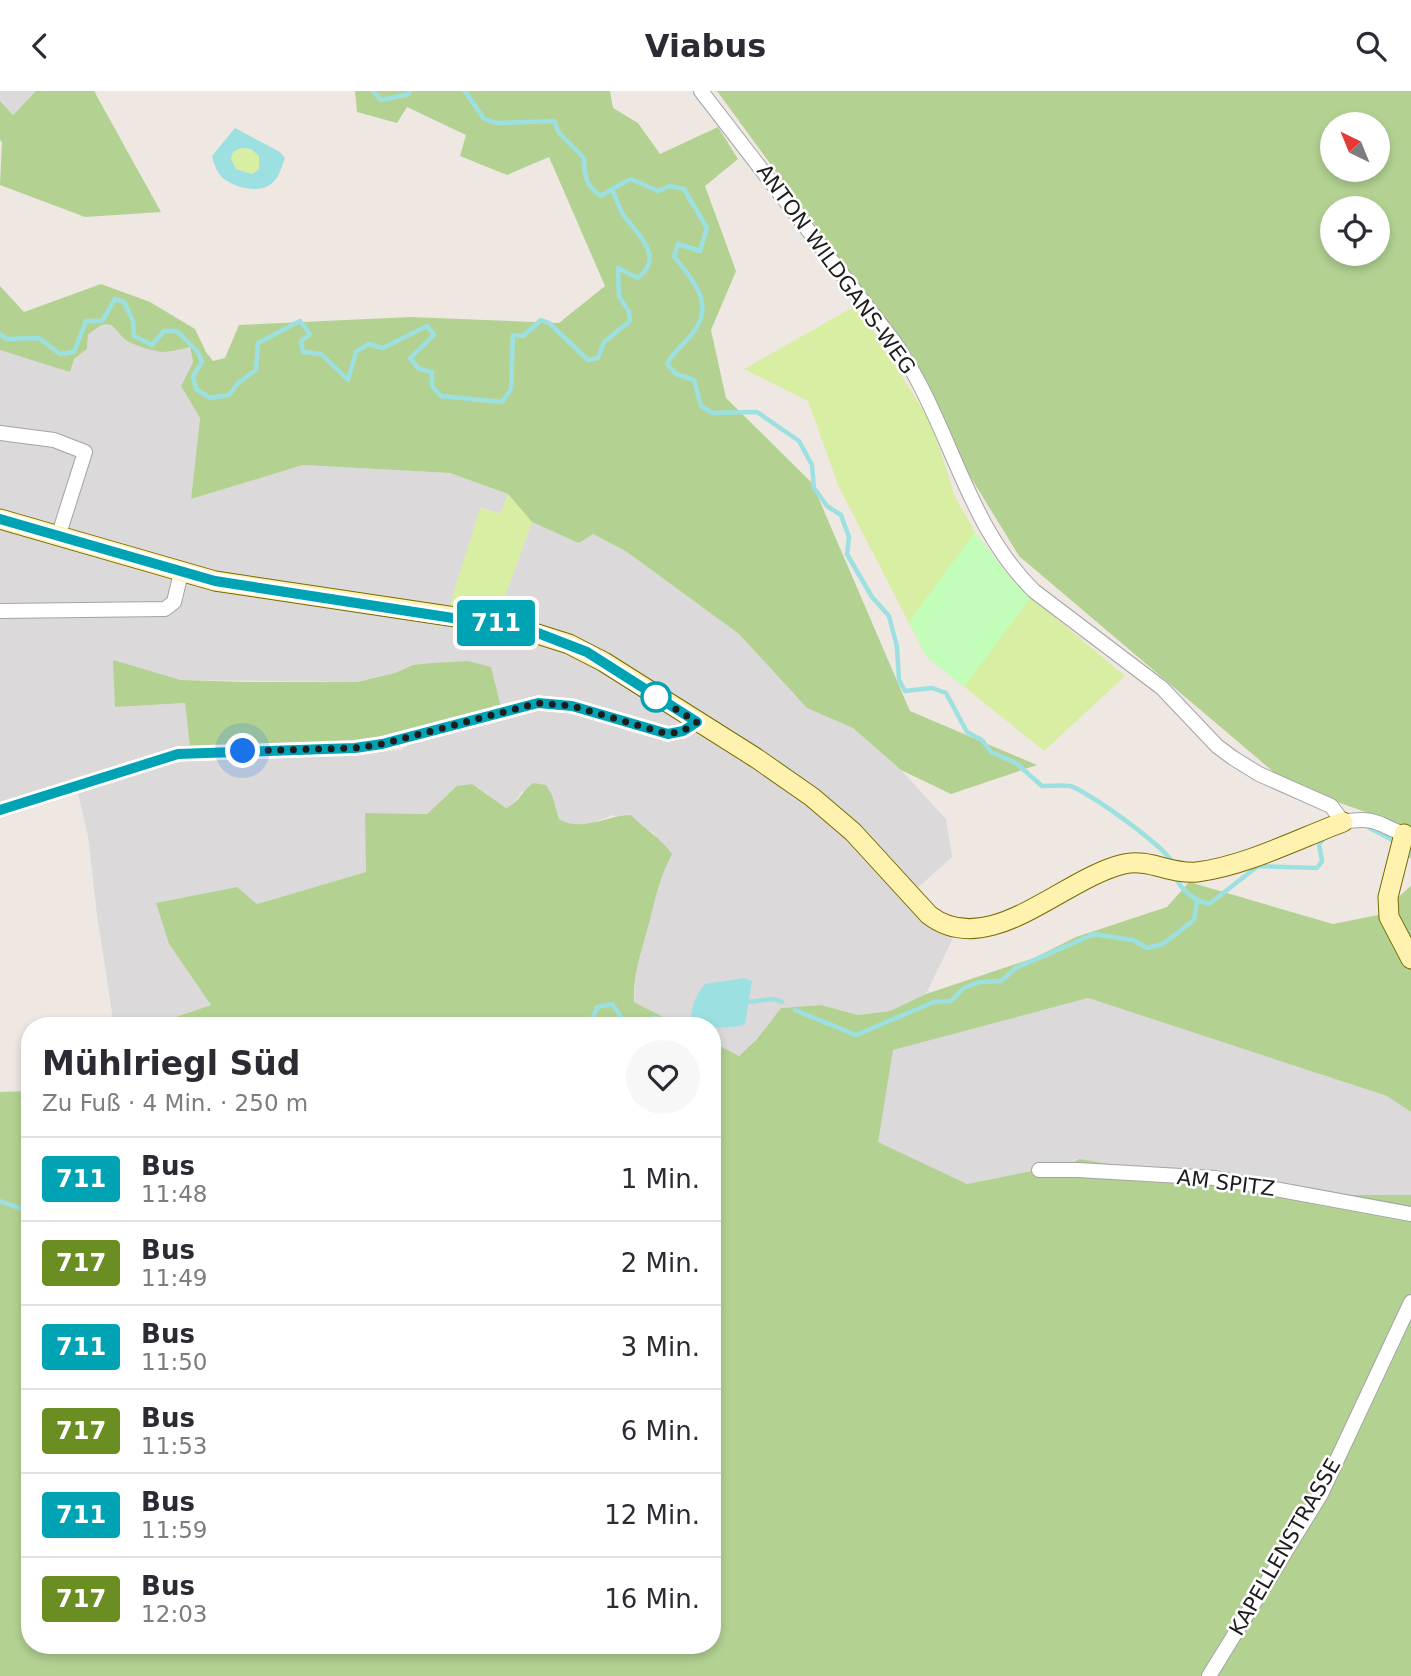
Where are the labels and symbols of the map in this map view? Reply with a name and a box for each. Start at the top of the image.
north arrow [1320,112,1390,182]
street label: ANTON WILDGANS-WEG [752,159,920,379]
line badge: 711 [456,600,536,646]
unlabelled marker [641,682,671,712]
your location [225,733,260,768]
street label: AM SPITZ [1176,1165,1276,1201]
street label: KAPELLENSTRASSE [1225,1454,1345,1640]

